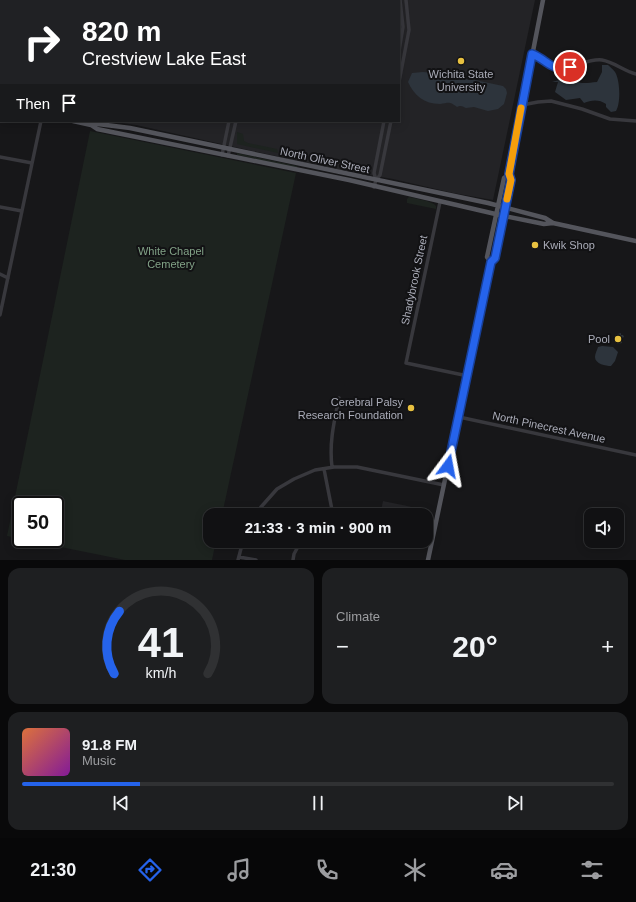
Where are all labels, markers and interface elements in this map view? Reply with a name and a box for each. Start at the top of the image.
icon: right [16,16,68,68]
text: 820 m [82,16,161,47]
text: Crestview Lake East [82,49,246,69]
pin [553,50,587,84]
marker: Wichita State University [456,56,466,66]
icon: arrive [559,56,581,78]
place label: Wichita State University [429,68,493,93]
icon: arrive [58,92,80,114]
text: Then [16,95,50,112]
street label: North Oliver Street [279,145,371,175]
street label: Shadybrook Street [399,234,429,326]
place label: Kwik Shop [543,239,595,251]
marker: Kwik Shop [530,240,540,250]
park label: White Chapel Cemetery [138,245,204,270]
place label: Pool [588,333,610,345]
marker: Pool [613,334,623,344]
place label: Cerebral Palsy Research Foundation [298,396,403,421]
marker: Cerebral Palsy Research Foundation [406,403,416,413]
street label: North Pinecrest Avenue [491,409,607,445]
position arrow [427,445,469,487]
speed limit sign: 50 [12,496,64,548]
map controls [584,508,624,548]
button: sound [584,508,624,548]
text: 21:33 · 3 min · 900 m [245,519,391,536]
text: Climate [336,609,380,624]
text: 41 [138,619,184,666]
text: 20° [452,630,498,663]
text: − [336,634,349,659]
text: + [601,634,614,659]
text: km/h [146,665,177,681]
text: 91.8 FM [82,736,137,753]
text: Music [82,753,116,768]
icon: previous [110,792,132,814]
icon: pause [307,792,329,814]
icon: next [504,792,526,814]
icon: directions [136,856,164,884]
icon: music [225,856,253,884]
icon: phone [313,856,341,884]
icon: climate [401,856,429,884]
icon: car [490,856,518,884]
icon: filters [578,856,606,884]
text: 21:30 [30,860,76,880]

